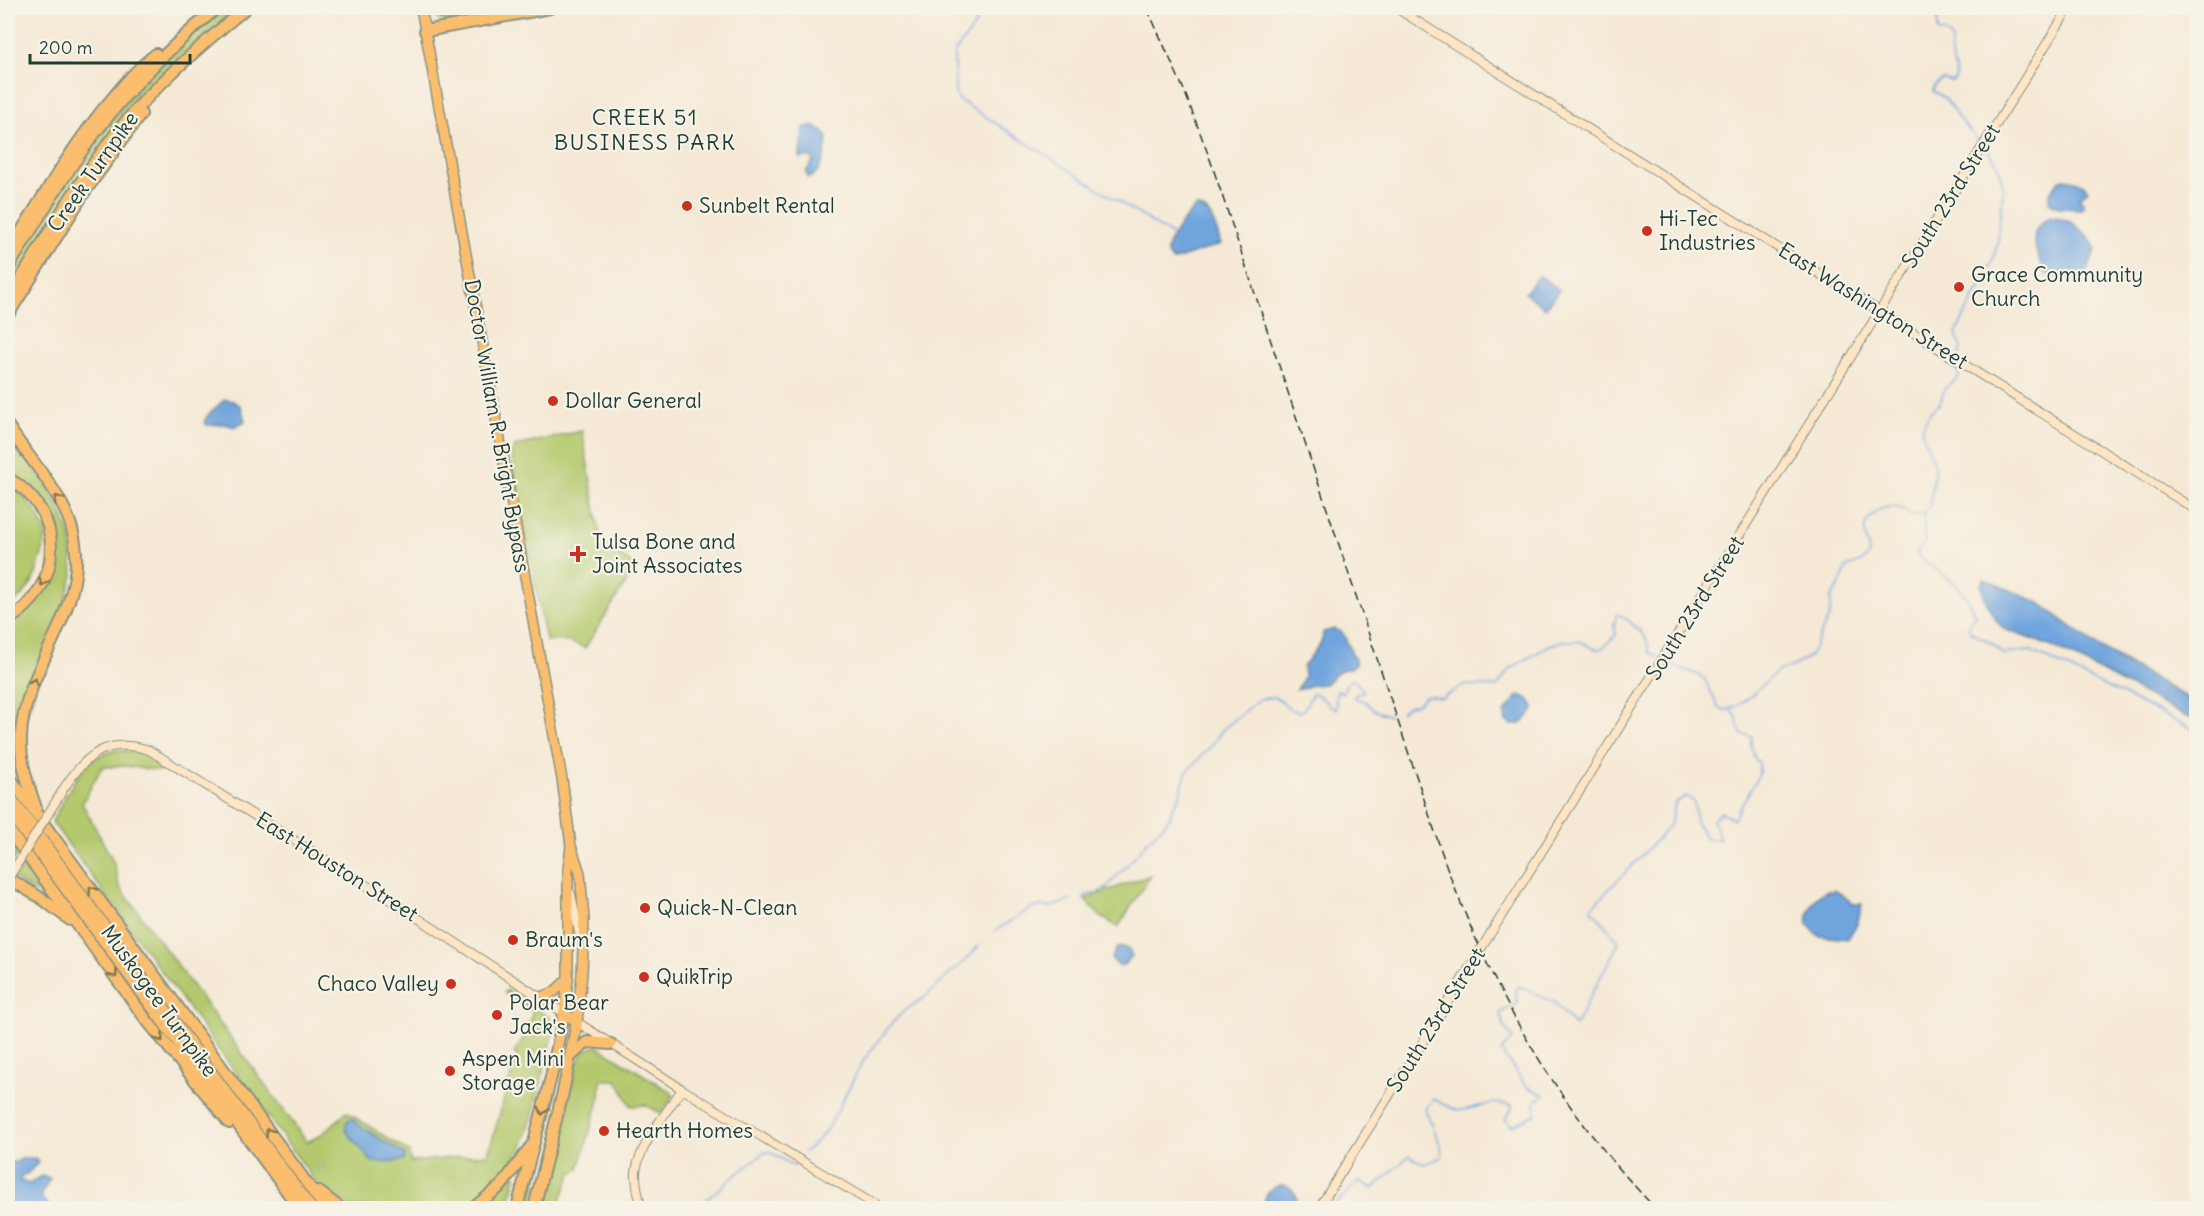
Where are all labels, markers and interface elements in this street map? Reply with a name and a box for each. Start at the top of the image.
scale bar [30,27,190,65]
text: 200 m [39,36,93,59]
district label: CREEK 51 BUSINESS PARK [554,103,736,156]
street label: Creek Turnpike [41,106,144,237]
street label: South 23rd Street [1895,119,2006,273]
place label: Sunbelt Rental [699,192,835,219]
marker: Sunbelt Rental [680,199,694,213]
place label: Hi-Tec Industries [1659,205,1756,256]
marker: Hi-Tec Industries [1640,224,1654,238]
street label: East Washington Street [1774,236,1973,375]
place label: Grace Community Church [1971,261,2143,312]
street label: Doctor William R. Bright Bypass [458,277,537,575]
marker: Grace Community Church [1952,280,1966,294]
place label: Dollar General [565,387,702,414]
marker: Dollar General [546,394,560,408]
one-way arrow [54,495,65,506]
place label: Tulsa Bone and Joint Associates [592,528,743,579]
street label: South 23rd Street [1639,531,1750,685]
marker: Tulsa Bone and Joint Associates [569,545,587,563]
one-way arrow [38,575,50,586]
one-way arrow [27,678,39,689]
street label: East Houston Street [251,806,423,927]
one-way arrow [88,886,99,897]
place label: Quick-N-Clean [657,894,797,921]
marker: Quick-N-Clean [638,901,652,915]
street label: Muskogee Turnpike [95,919,224,1082]
place label: Braum's [525,926,603,953]
marker: Braum's [506,933,520,947]
street label: South 23rd Street [1380,943,1491,1097]
place label: QuikTrip [656,963,733,990]
one-way arrow [106,967,117,978]
place label: Chaco Valley [317,970,439,997]
marker: QuikTrip [637,970,651,984]
marker: Chaco Valley [444,977,458,991]
place label: Polar Bear Jack's [509,989,609,1040]
marker: Polar Bear Jack's [490,1008,504,1022]
one-way arrow [153,1031,164,1042]
place label: Aspen Mini Storage [462,1045,564,1096]
marker: Aspen Mini Storage [443,1064,457,1078]
one-way arrow [537,1106,550,1116]
place label: Hearth Homes [616,1117,753,1144]
marker: Hearth Homes [597,1124,611,1138]
one-way arrow [265,1128,276,1139]

